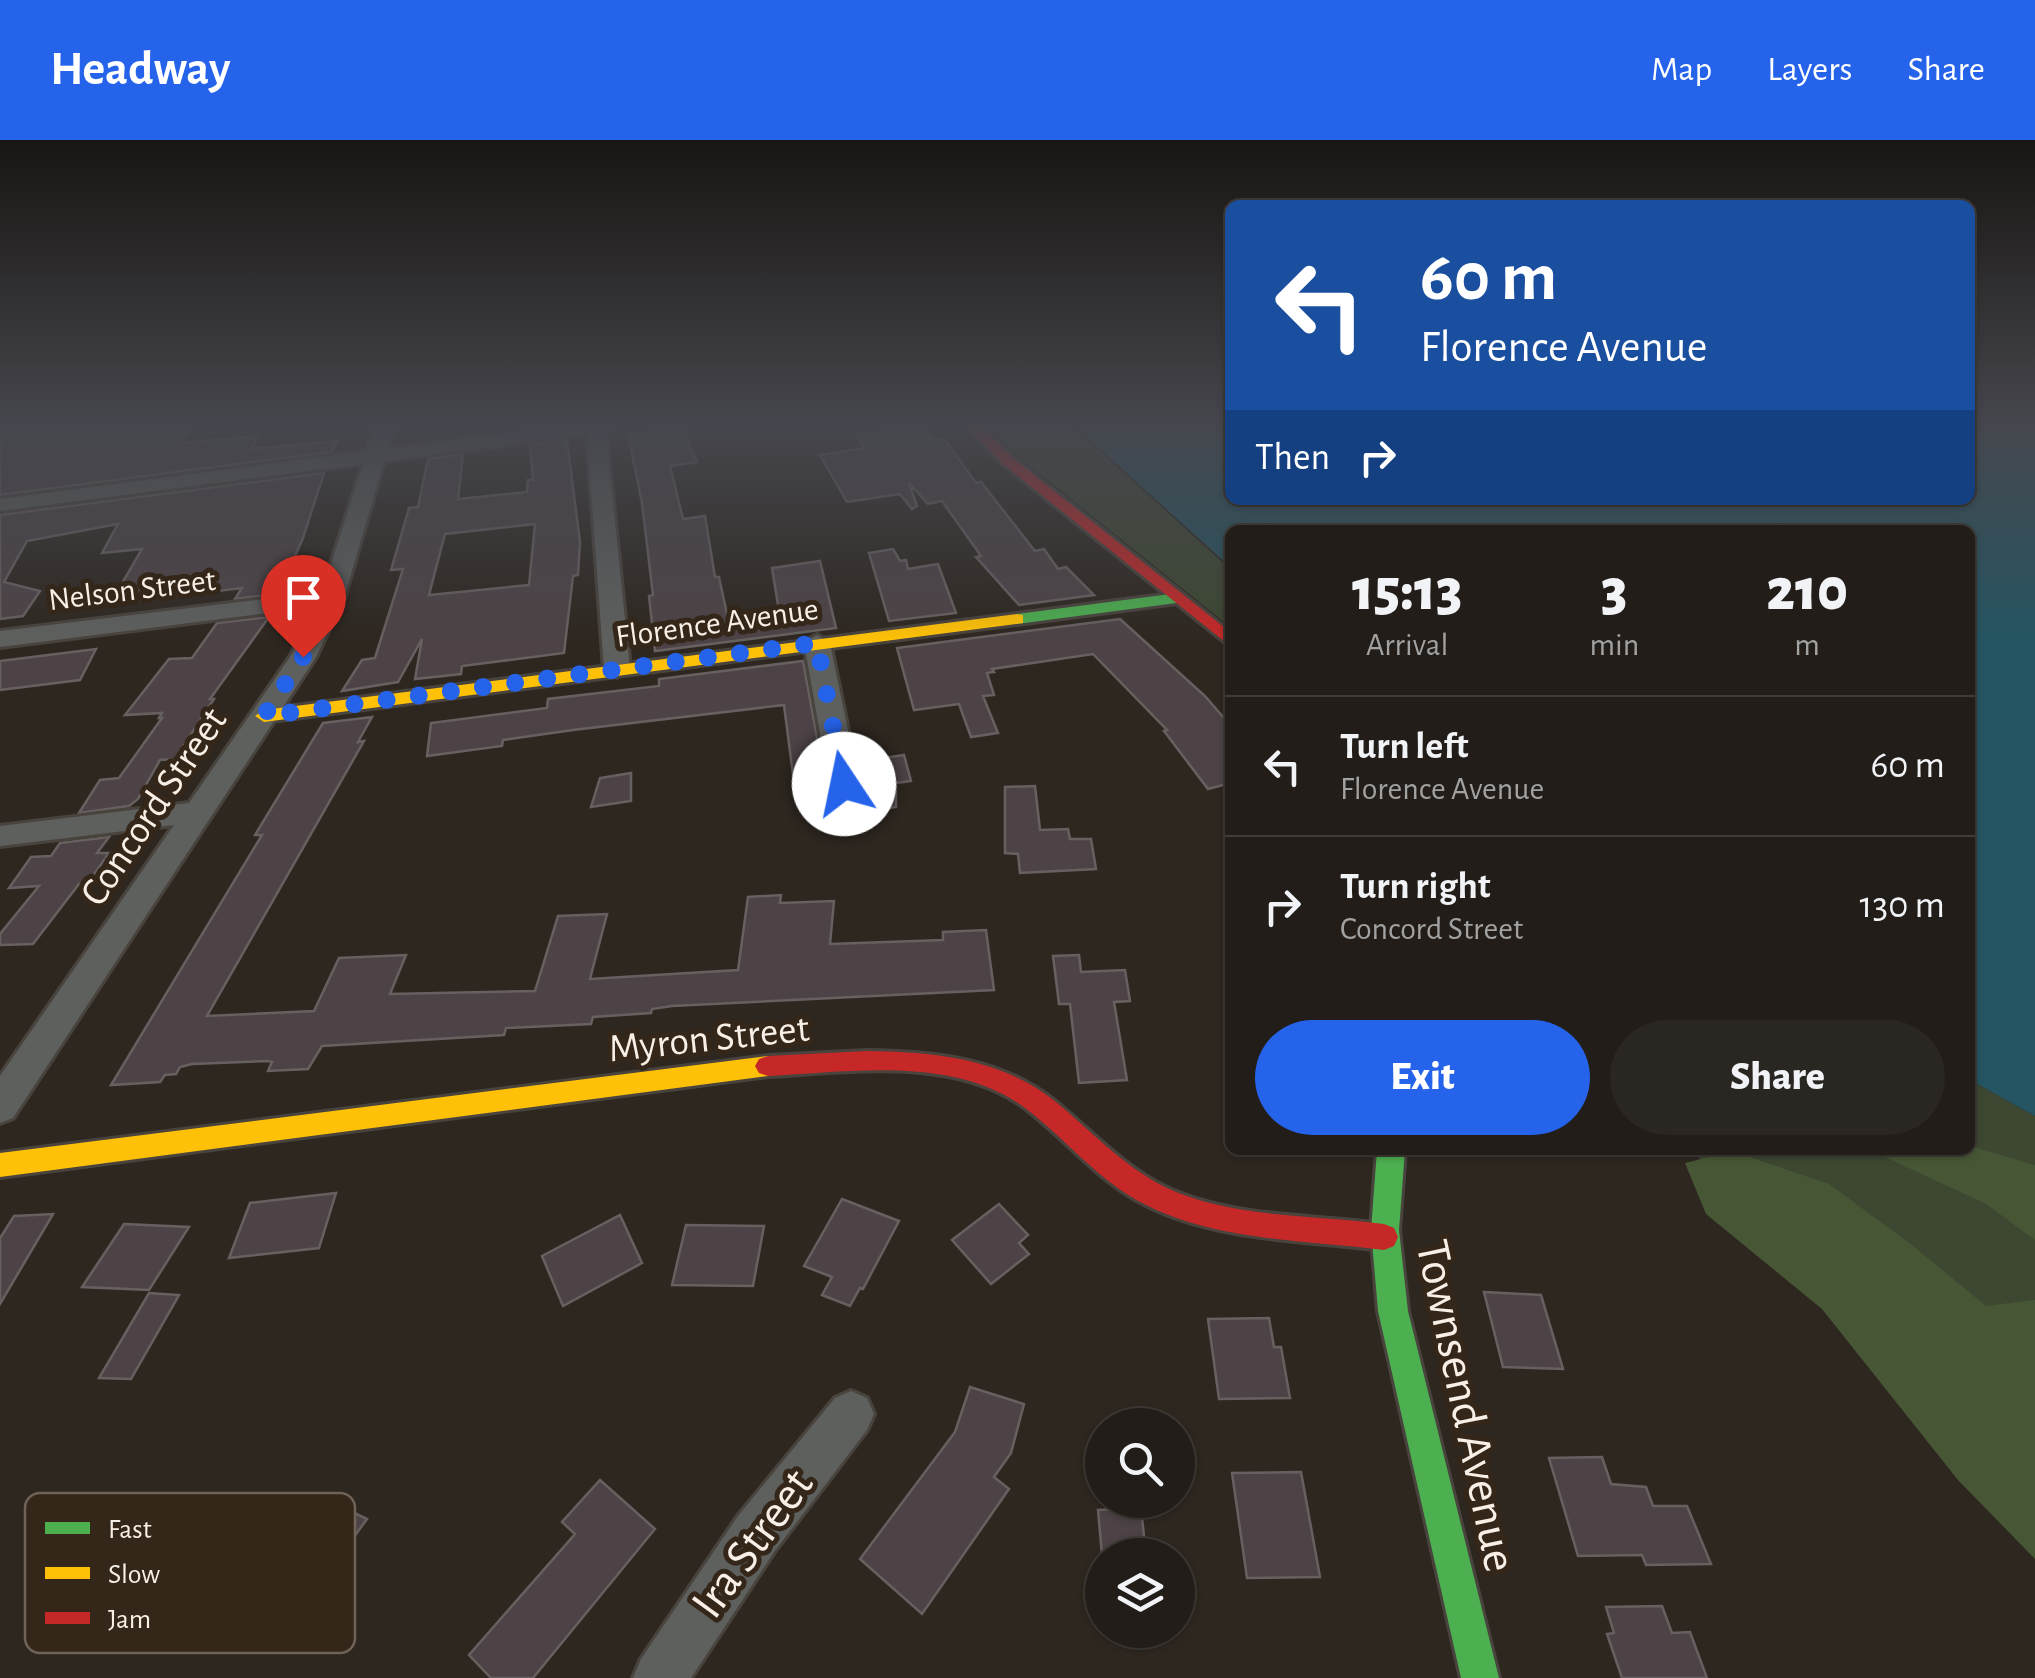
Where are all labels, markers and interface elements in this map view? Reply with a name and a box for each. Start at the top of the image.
text: Headway [50,46,231,94]
text: Map [1651,52,1712,87]
text: Layers [1767,52,1852,87]
text: Share [1907,52,1985,87]
icon: left [1255,240,1385,370]
text: 60 m [1420,243,1557,313]
text: Florence Avenue [1420,325,1707,370]
icon: right [1350,430,1405,485]
text: Then [1255,439,1330,477]
pin [261,555,346,658]
text: 15:13 [1352,561,1462,621]
text: 3 [1601,561,1628,621]
text: 210 [1766,561,1848,621]
street label: Nelson Street [47,564,217,616]
icon: arrive [276,570,331,625]
street label: Florence Avenue [614,593,820,653]
text: Arrival [1366,629,1448,661]
text: min [1589,629,1639,661]
text: m [1794,629,1820,661]
street label: Concord Street [73,701,235,913]
text: Turn left [1340,728,1468,766]
position arrow [792,732,896,836]
icon: left [1255,739,1310,794]
text: 60 m [1870,747,1945,785]
text: Florence Avenue [1340,773,1544,805]
text: Turn right [1340,868,1490,906]
icon: right [1255,879,1310,934]
text: 130 m [1860,887,1945,925]
text: Concord Street [1340,913,1523,945]
street label: Myron Street [607,1009,811,1069]
button: Exit [1255,1020,1590,1135]
button: Share [1610,1020,1945,1135]
street label: Townsend Avenue [1406,1236,1524,1576]
map controls [1085,1408,1195,1648]
button: search [1085,1408,1195,1518]
street label: Ira Street [683,1461,823,1627]
legend [25,1493,355,1653]
text: Fast [108,1516,152,1544]
button: layers [1085,1538,1195,1648]
text: Slow [108,1561,160,1589]
text: Jam [108,1606,151,1634]

